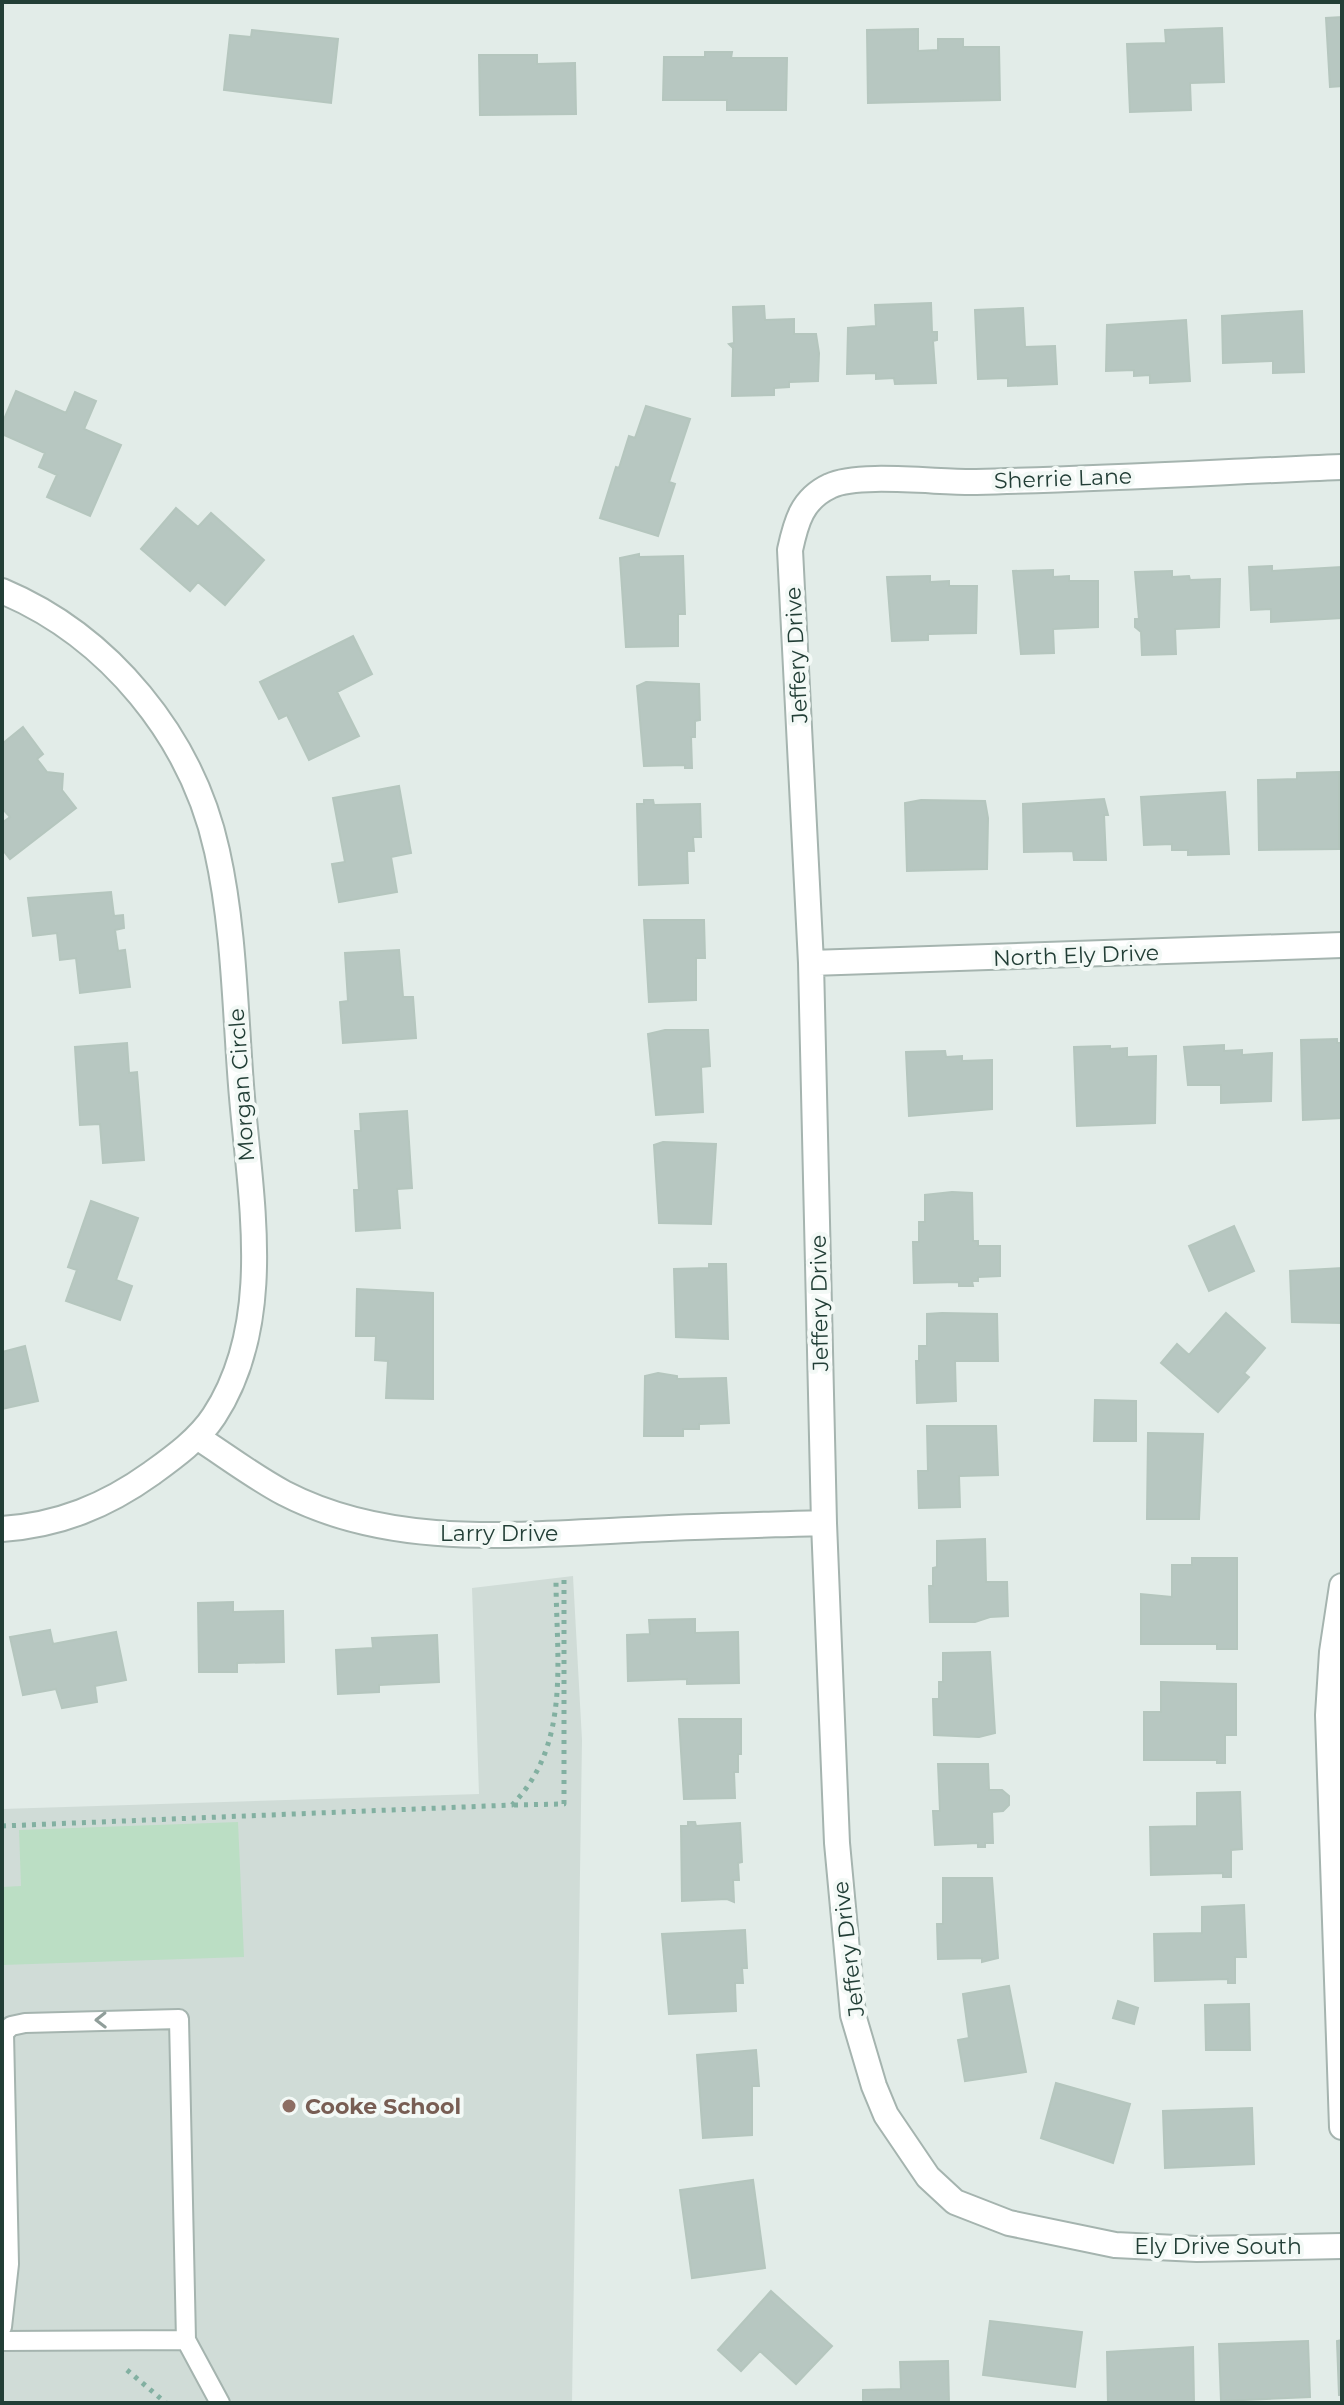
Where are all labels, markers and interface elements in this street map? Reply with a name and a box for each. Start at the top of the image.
street label: Sherrie Lane [994,463,1132,494]
street label: Jeffery Drive [779,586,814,725]
street label: North Ely Drive [992,939,1160,972]
street label: Morgan Circle [223,1007,260,1162]
street label: Jeffery Drive [805,1235,834,1372]
street label: Larry Drive [440,1520,558,1547]
street label: Jeffery Drive [827,1880,870,2019]
one-way arrow [94,2012,107,2029]
place label: Cooke School [305,2093,461,2120]
marker: Cooke School [280,2097,298,2115]
street label: Ely Drive South [1134,2233,1302,2260]

